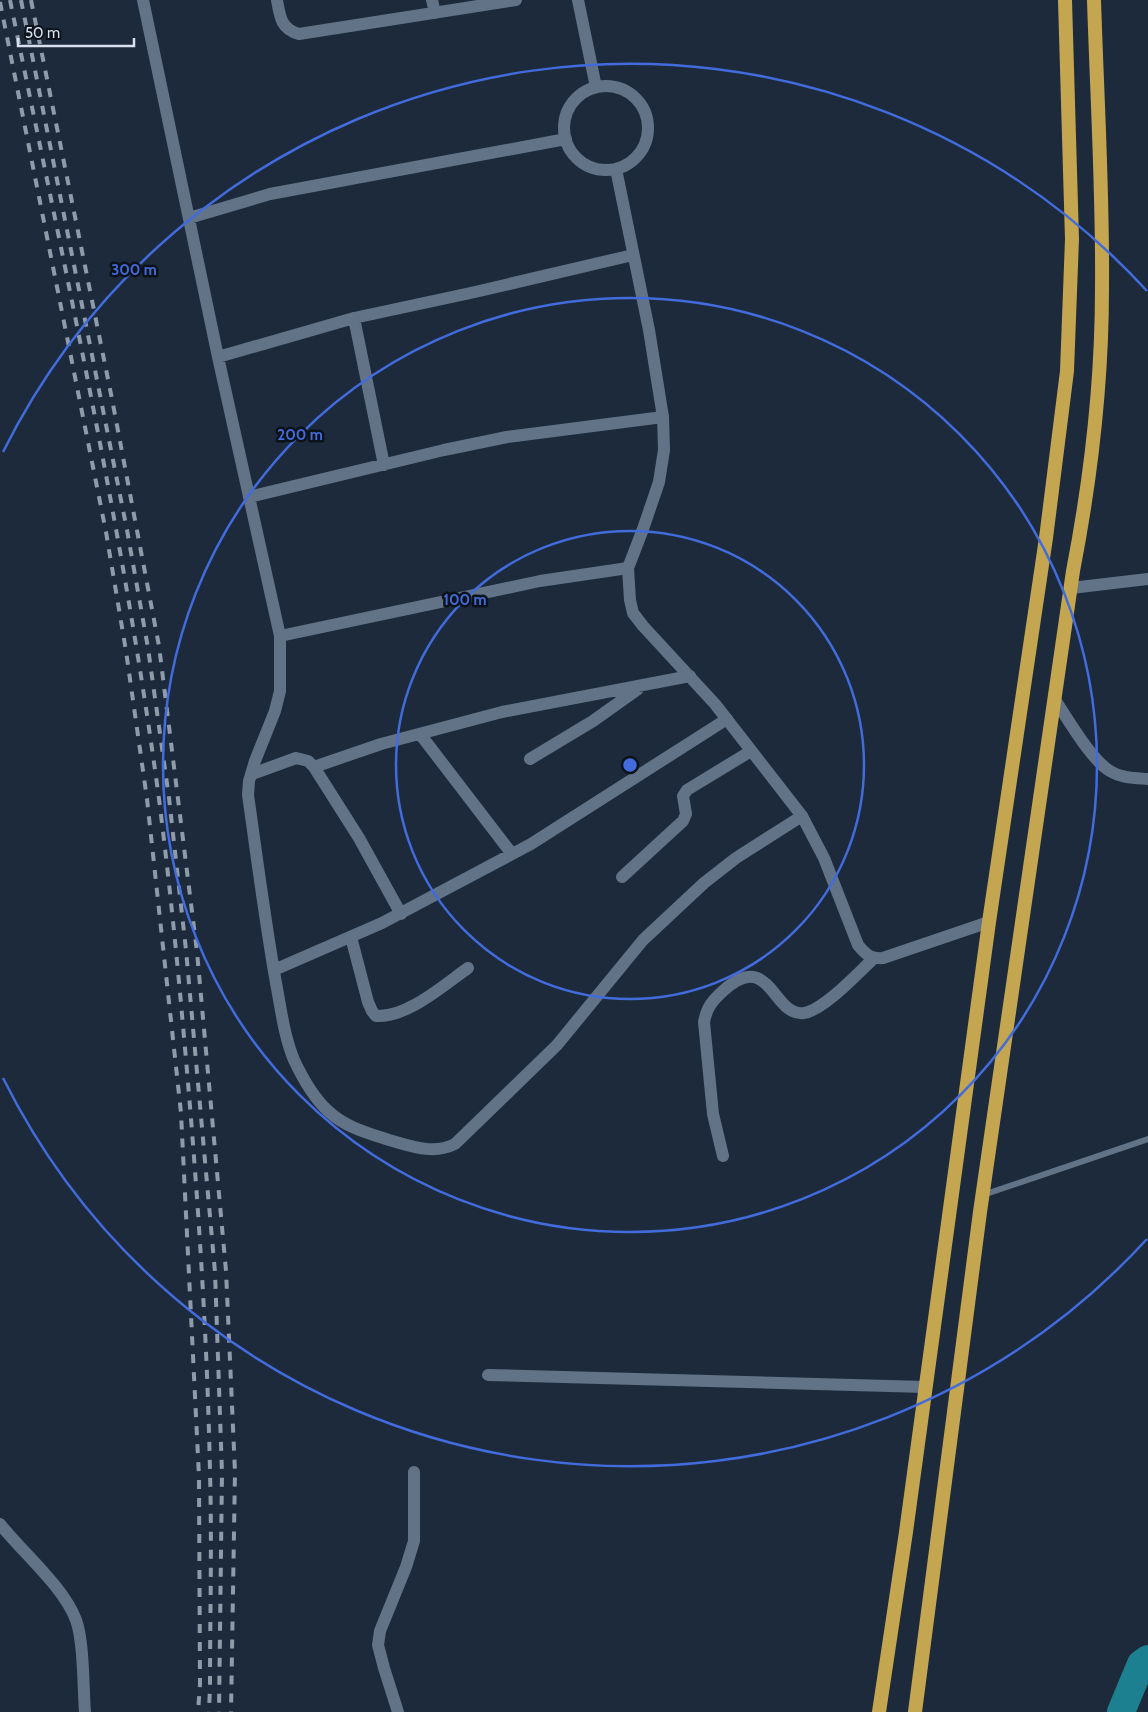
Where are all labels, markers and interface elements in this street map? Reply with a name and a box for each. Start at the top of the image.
scale bar [18,15,134,47]
text: 50 m [25,24,60,42]
text: 300 m [111,261,157,279]
text: 200 m [277,426,323,444]
text: 100 m [443,591,487,609]
centre of rings [621,756,639,774]

